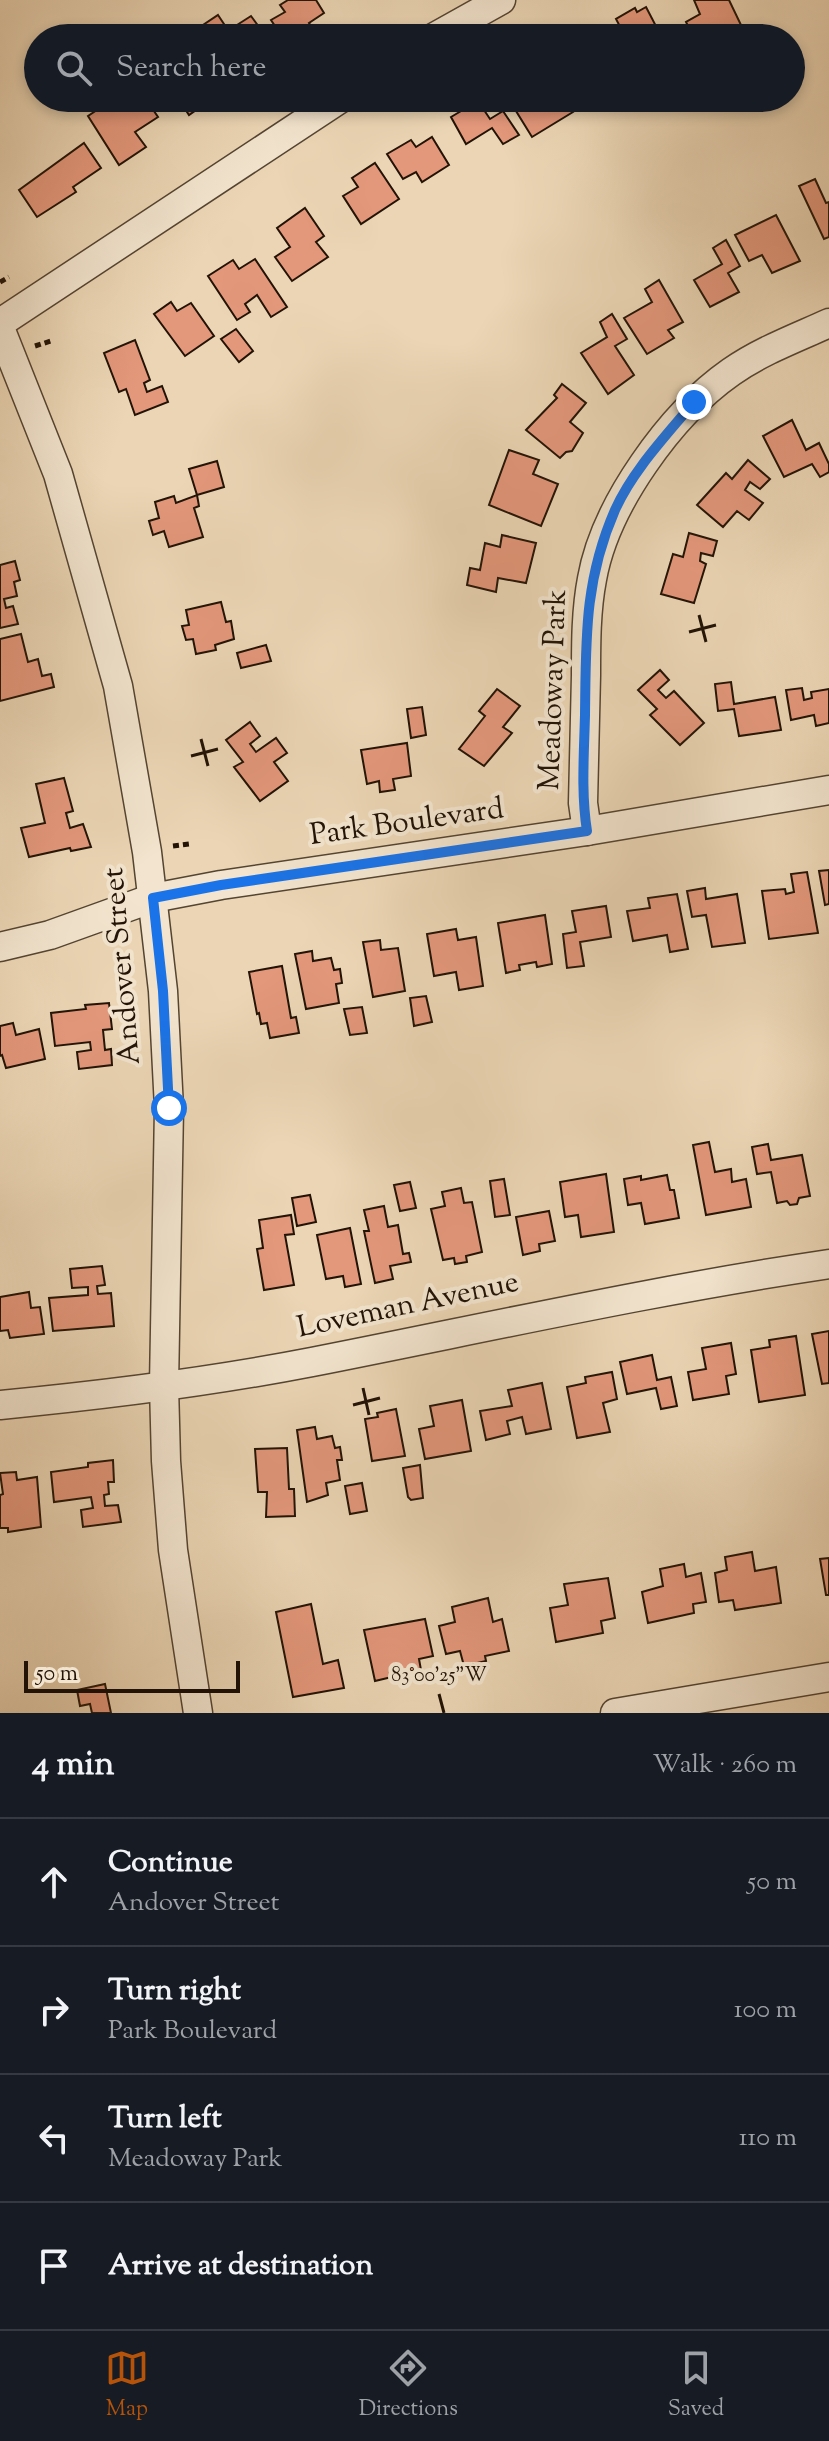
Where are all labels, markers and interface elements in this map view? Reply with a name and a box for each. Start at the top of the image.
search box [24,24,805,112]
icon: search [52,46,96,90]
text: Search here [116,47,266,90]
route end [676,384,712,420]
street label: Meadoway Park [529,589,579,791]
street label: Park Boulevard [307,788,507,858]
street label: Andover Street [93,866,153,1066]
route start [151,1090,187,1126]
street label: Loveman Avenue [293,1262,523,1350]
scale bar [24,1657,240,1693]
text: 50 m [36,1659,78,1691]
text: 83°00'25"W [391,1662,487,1691]
text: 4 min [32,1741,114,1790]
text: Walk · 260 m [652,1747,797,1784]
text: Continue [108,1842,233,1885]
icon: ahead [32,1860,76,1904]
text: 50 m [747,1864,797,1901]
text: Andover Street [108,1885,280,1922]
text: Turn right [108,1970,241,2013]
icon: right [32,1988,76,2032]
text: 100 m [734,1992,797,2029]
text: Park Boulevard [108,2013,277,2050]
text: Turn left [108,2098,222,2141]
icon: left [32,2116,76,2160]
text: 110 m [739,2120,797,2157]
text: Meadoway Park [108,2141,282,2178]
icon: arrive [32,2244,76,2288]
text: Arrive at destination [108,2245,373,2288]
tab: Map [105,2346,149,2426]
tab: Directions [359,2346,458,2426]
tab: Saved [668,2346,724,2426]

